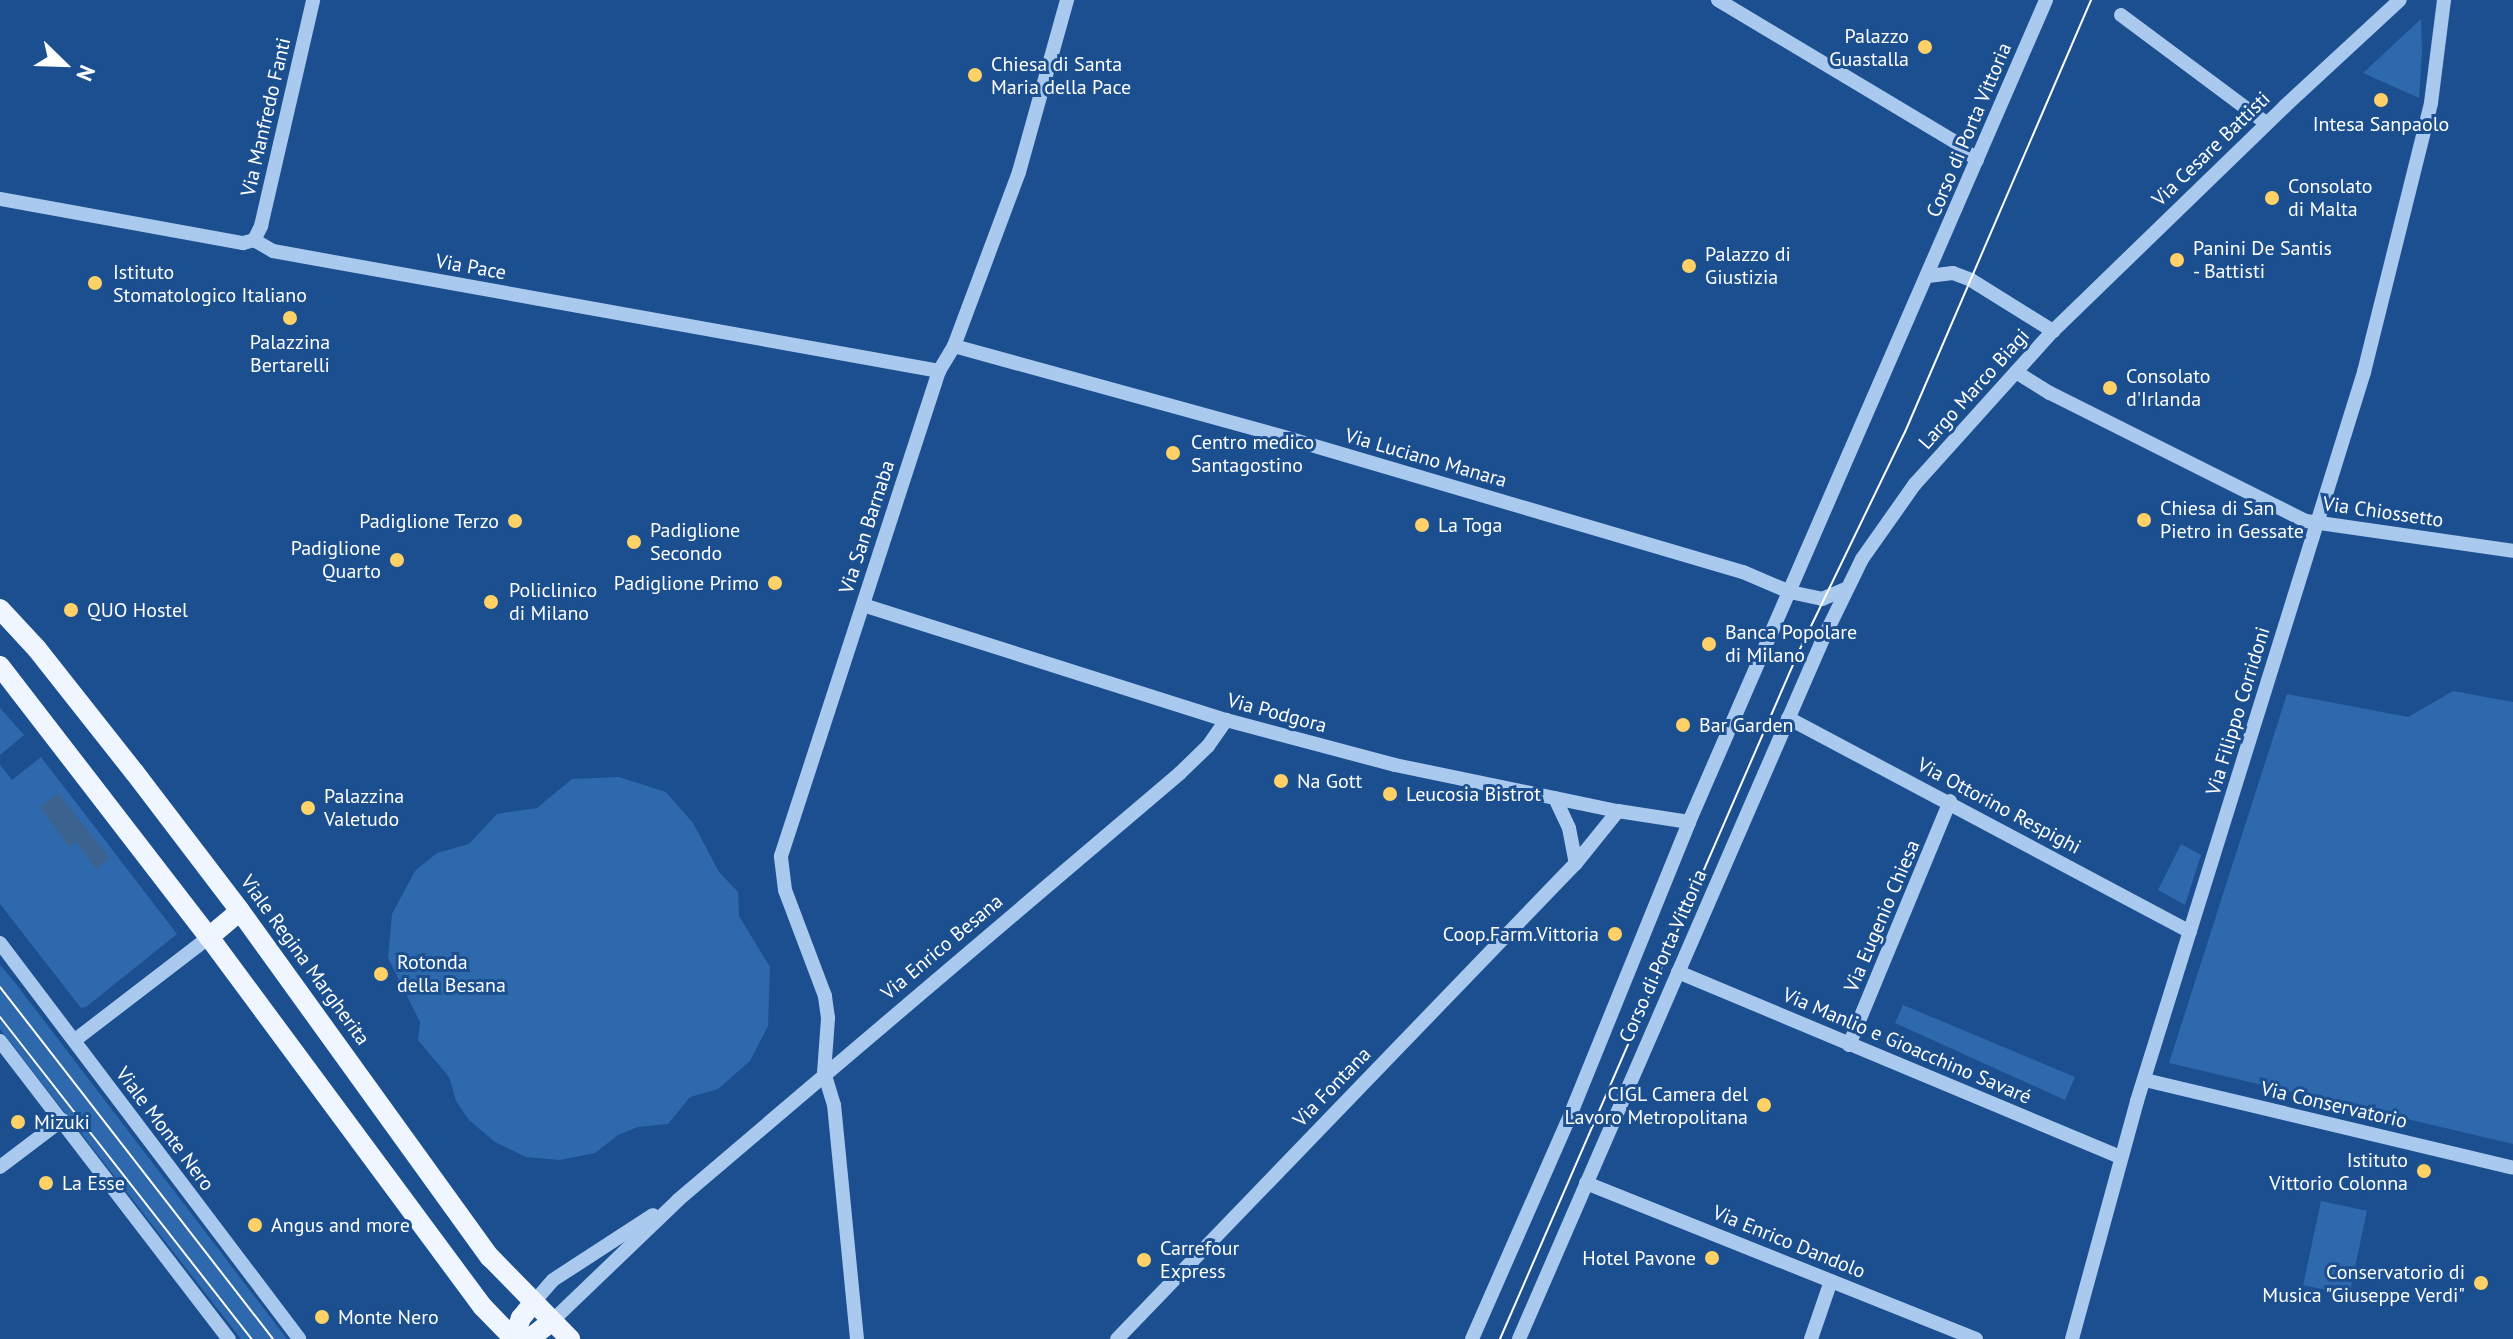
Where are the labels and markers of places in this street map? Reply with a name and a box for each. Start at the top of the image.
place label: Palazzo Guastalla [1829,24,1909,71]
marker: Palazzo Guastalla [1916,38,1934,56]
place label: Chiesa di Santa Maria della Pace [991,52,1131,99]
marker: Chiesa di Santa Maria della Pace [966,66,984,84]
marker: Intesa Sanpaolo [2372,91,2390,109]
place label: Intesa Sanpaolo [2313,112,2449,136]
place label: Consolato di Malta [2288,174,2373,221]
marker: Consolato di Malta [2263,189,2281,207]
place label: Panini De Santis - Battisti [2193,236,2332,283]
place label: Palazzo di Giustizia [1705,242,1791,289]
marker: Panini De Santis - Battisti [2168,251,2186,269]
marker: Palazzo di Giustizia [1680,257,1698,275]
place label: Istituto Stomatologico Italiano [113,260,307,307]
marker: Istituto Stomatologico Italiano [84,272,106,294]
marker: Palazzina Bertarelli [281,309,299,327]
place label: Palazzina Bertarelli [250,330,330,377]
place label: Consolato d'Irlanda [2126,364,2211,411]
marker: Consolato d'Irlanda [2101,379,2119,397]
place label: Centro medico Santagostino [1191,430,1314,477]
marker: Centro medico Santagostino [1162,442,1184,464]
place label: Chiesa di San Pietro in Gessate [2160,496,2304,543]
place label: Padiglione Terzo [359,509,499,533]
marker: Chiesa di San Pietro in Gessate [2135,511,2153,529]
marker: Padiglione Terzo [506,512,524,530]
place label: La Toga [1438,513,1503,537]
marker: La Toga [1413,516,1431,534]
place label: Padiglione Secondo [650,518,740,565]
marker: Padiglione Secondo [625,533,643,551]
place label: Padiglione Quarto [291,536,381,583]
marker: Padiglione Quarto [388,551,406,569]
place label: Padiglione Primo [614,571,759,595]
marker: Padiglione Primo [766,574,784,592]
place label: Policlinico di Milano [509,578,597,625]
marker: Policlinico di Milano [480,591,502,613]
place label: QUO Hostel [87,598,188,622]
marker: QUO Hostel [62,601,80,619]
place label: Banca Popolare di Milano [1725,620,1857,667]
marker: Banca Popolare di Milano [1700,635,1718,653]
place label: Bar Garden [1699,713,1794,737]
marker: Bar Garden [1674,716,1692,734]
place label: Na Gott [1297,769,1362,793]
marker: Na Gott [1272,772,1290,790]
place label: Leucosia Bistrot [1406,782,1541,806]
place label: Palazzina Valetudo [324,784,404,831]
marker: Leucosia Bistrot [1381,785,1399,803]
marker: Palazzina Valetudo [299,799,317,817]
place label: Coop.Farm.Vittoria [1443,922,1599,946]
marker: Coop.Farm.Vittoria [1606,925,1624,943]
place label: Rotonda della Besana [397,950,506,997]
marker: Rotonda della Besana [372,965,390,983]
place label: CIGL Camera del Lavoro Metropolitana [1565,1082,1748,1129]
marker: CIGL Camera del Lavoro Metropolitana [1755,1096,1773,1114]
place label: Mizuki [34,1110,90,1134]
marker: Mizuki [9,1113,27,1131]
place label: Istituto Vittorio Colonna [2269,1148,2408,1195]
marker: Istituto Vittorio Colonna [2415,1162,2433,1180]
place label: La Esse [62,1171,125,1195]
marker: La Esse [37,1174,55,1192]
place label: Angus and more [271,1213,410,1237]
marker: Angus and more [246,1216,264,1234]
place label: Carrefour Express [1160,1236,1239,1283]
place label: Hotel Pavone [1582,1246,1696,1270]
marker: Hotel Pavone [1703,1249,1721,1267]
marker: Carrefour Express [1135,1251,1153,1269]
place label: Conservatorio di Musica "Giuseppe Verdi" [2260,1260,2465,1307]
marker: Conservatorio di Musica "Giuseppe Verdi" [2472,1274,2490,1292]
place label: Monte Nero [338,1305,439,1329]
marker: Monte Nero [313,1308,331,1326]

